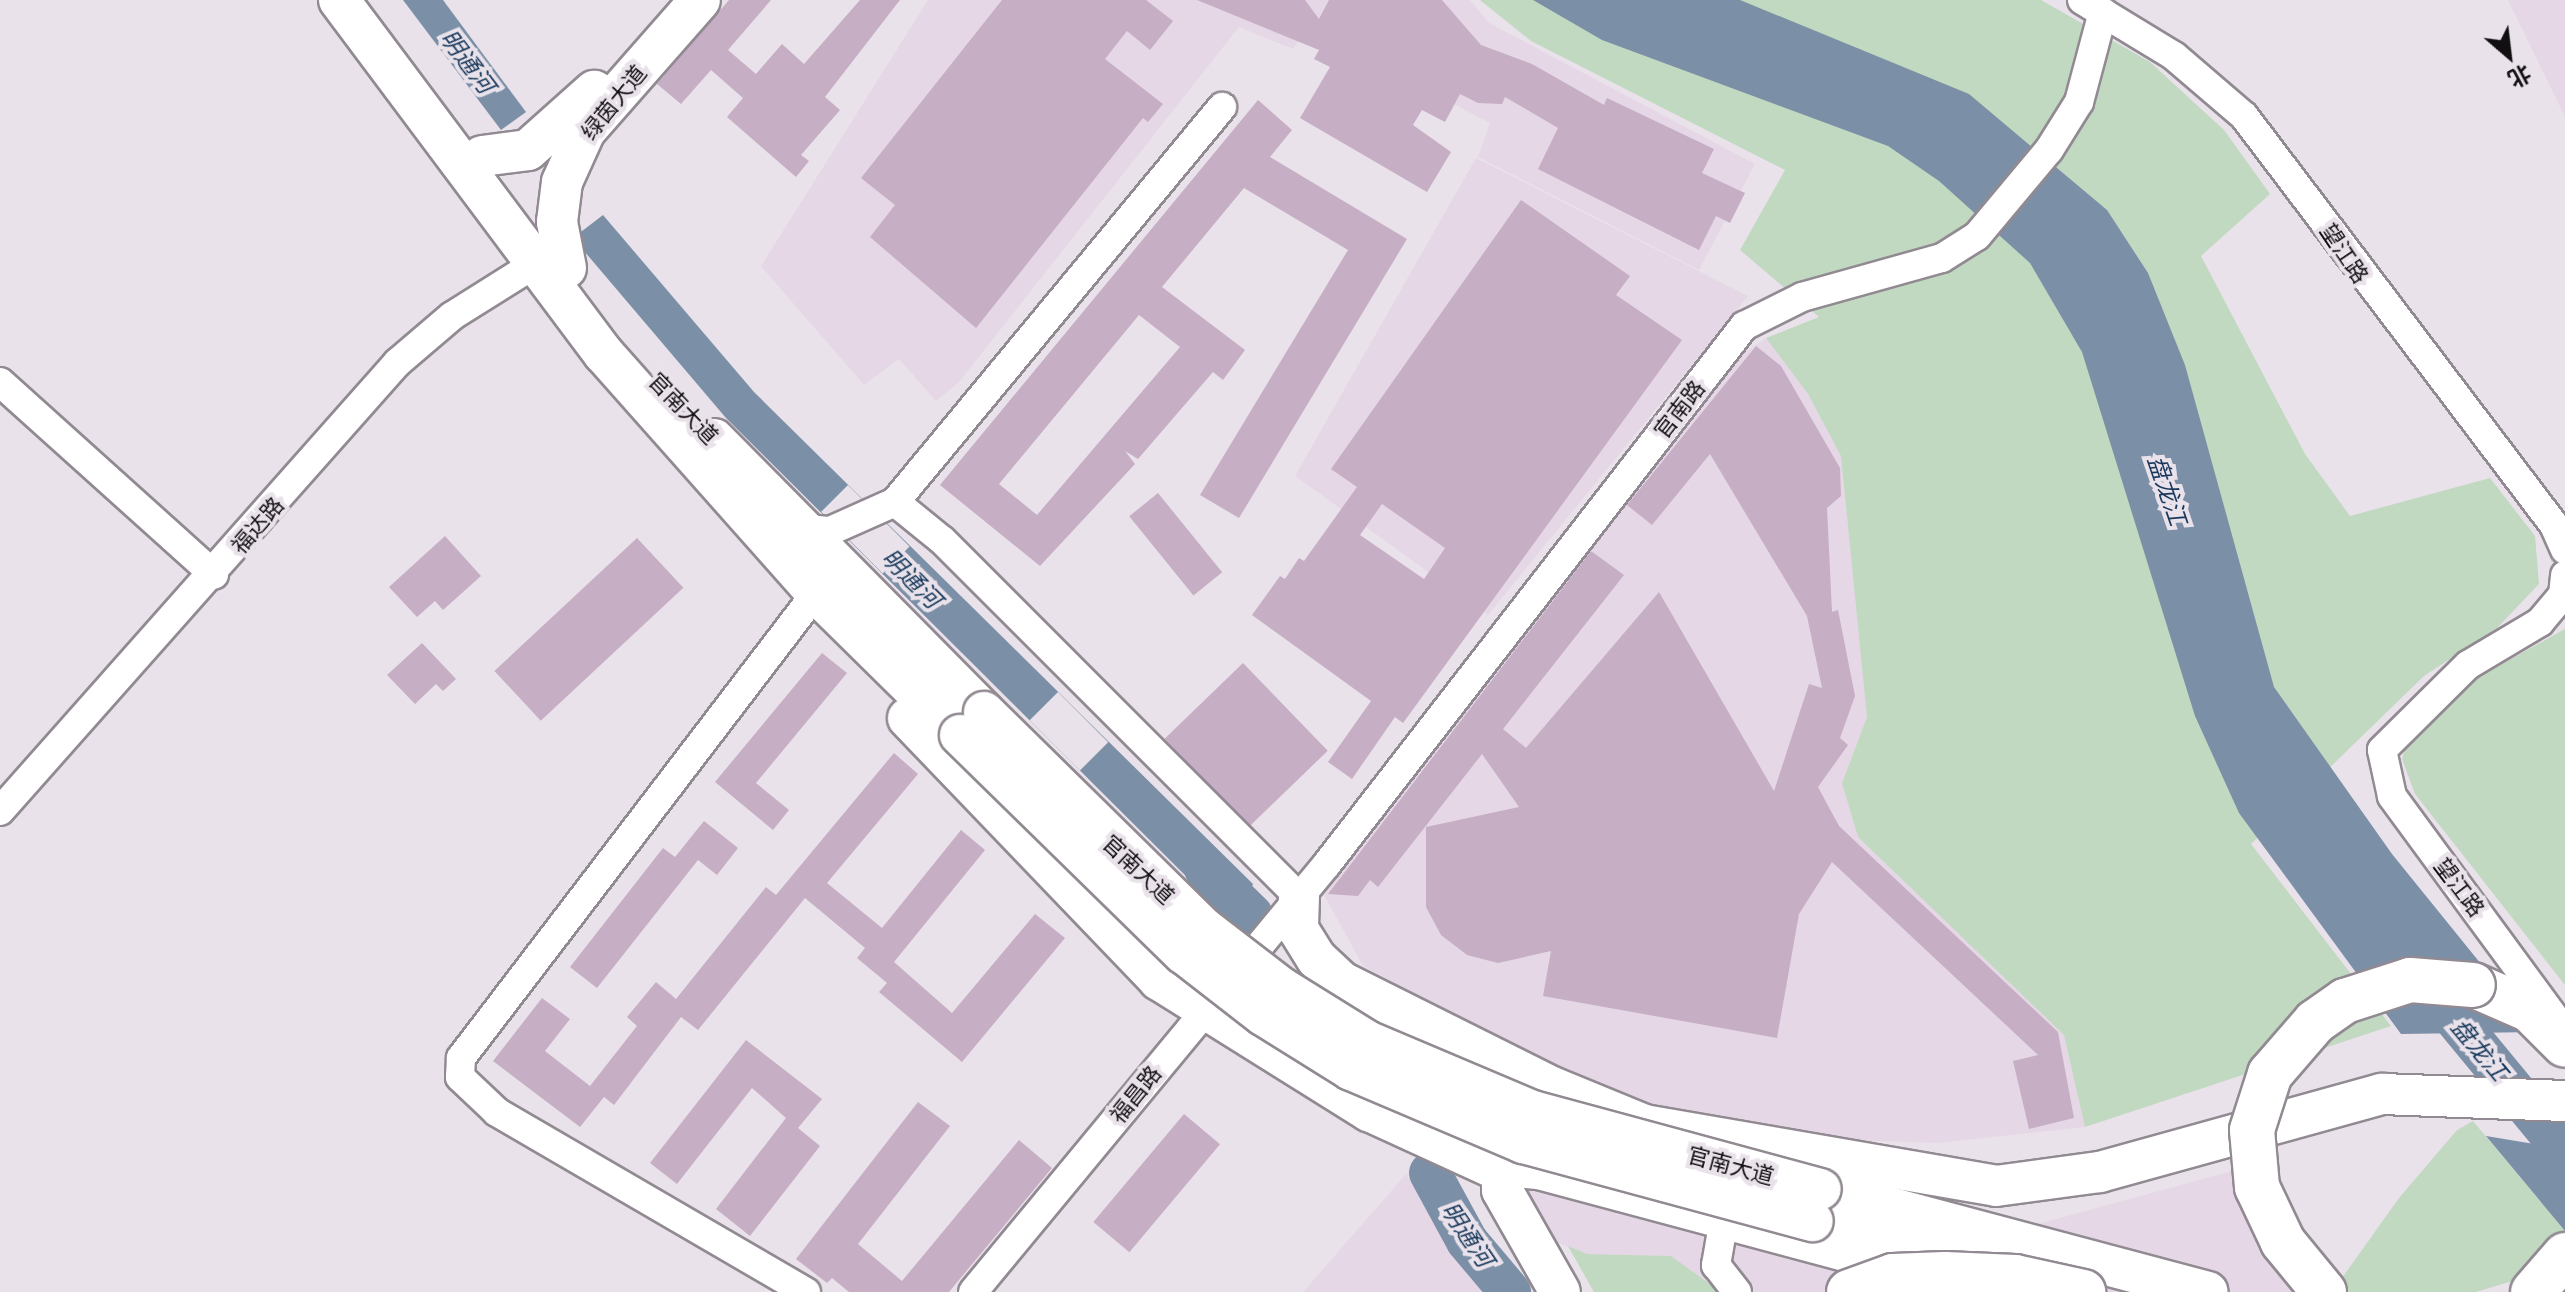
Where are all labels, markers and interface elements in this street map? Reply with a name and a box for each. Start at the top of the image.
north arrow [2469,16,2549,96]
water label: 明通河 [435,24,501,98]
street label: 绿茵大道 [575,59,651,145]
text: 北 [2504,59,2537,96]
street label: 望江路 [2316,218,2374,288]
street label: 官南大道 [644,367,724,449]
street label: 官南路 [1648,375,1710,443]
water label: 盘龙江 [2143,451,2193,529]
street label: 福达路 [225,491,289,559]
water label: 明通河 [876,542,948,614]
street label: 官南大道 [1098,829,1180,909]
street label: 望江路 [2430,853,2490,921]
water label: 盘龙江 [2446,1012,2514,1086]
street label: 福昌路 [1104,1060,1166,1128]
street label: 官南大道 [1685,1141,1777,1189]
water label: 明通河 [1436,1196,1500,1272]

